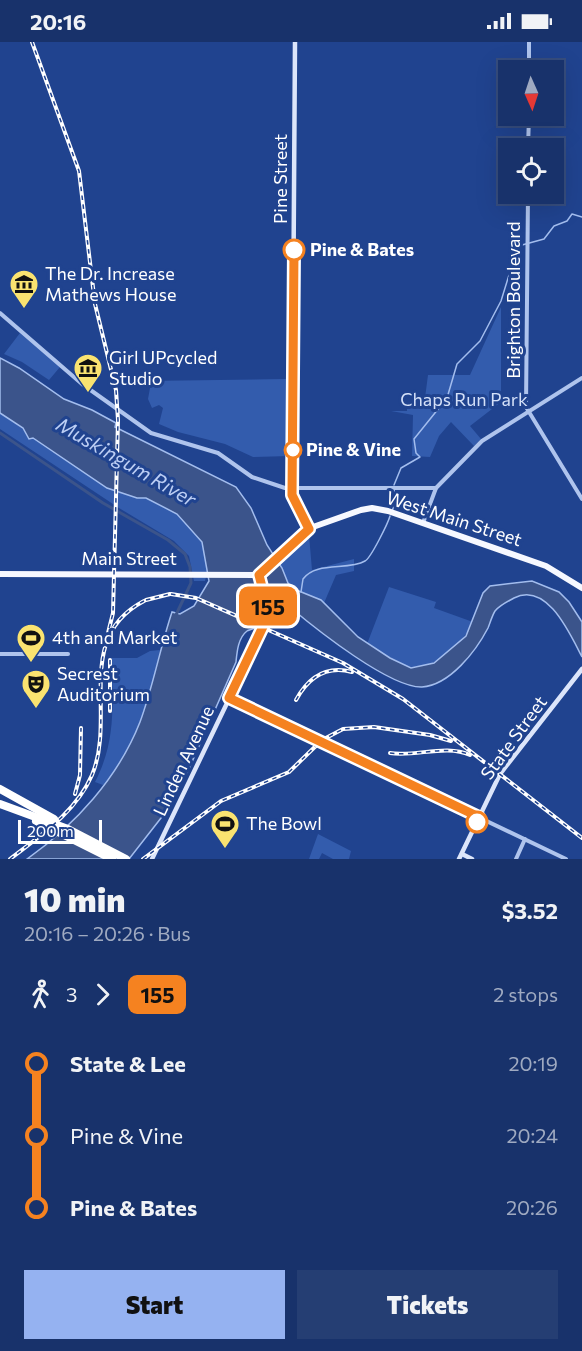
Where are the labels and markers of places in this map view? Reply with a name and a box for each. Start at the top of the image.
place label: Pine & Bates [310,238,414,260]
marker: Pine & Bates [283,239,305,261]
place label: The Dr. Increase Mathews House [45,262,176,305]
museum icon: The Dr. Increase Mathews House [8,268,40,310]
place label: Girl UPcycled Studio [109,346,217,389]
museum icon: Girl UPcycled Studio [72,352,104,394]
place label: Pine & Vine [306,438,401,460]
marker: Pine & Vine [284,441,302,459]
sports icon: 4th and Market [15,622,47,664]
place label: 4th and Market [52,626,177,648]
place label: Secrest Auditorium [57,662,150,705]
theatre icon: Secrest Auditorium [20,668,52,710]
sports icon: The Bowl [209,808,241,850]
unlabelled marker [466,811,488,833]
place label: The Bowl [246,812,322,834]

